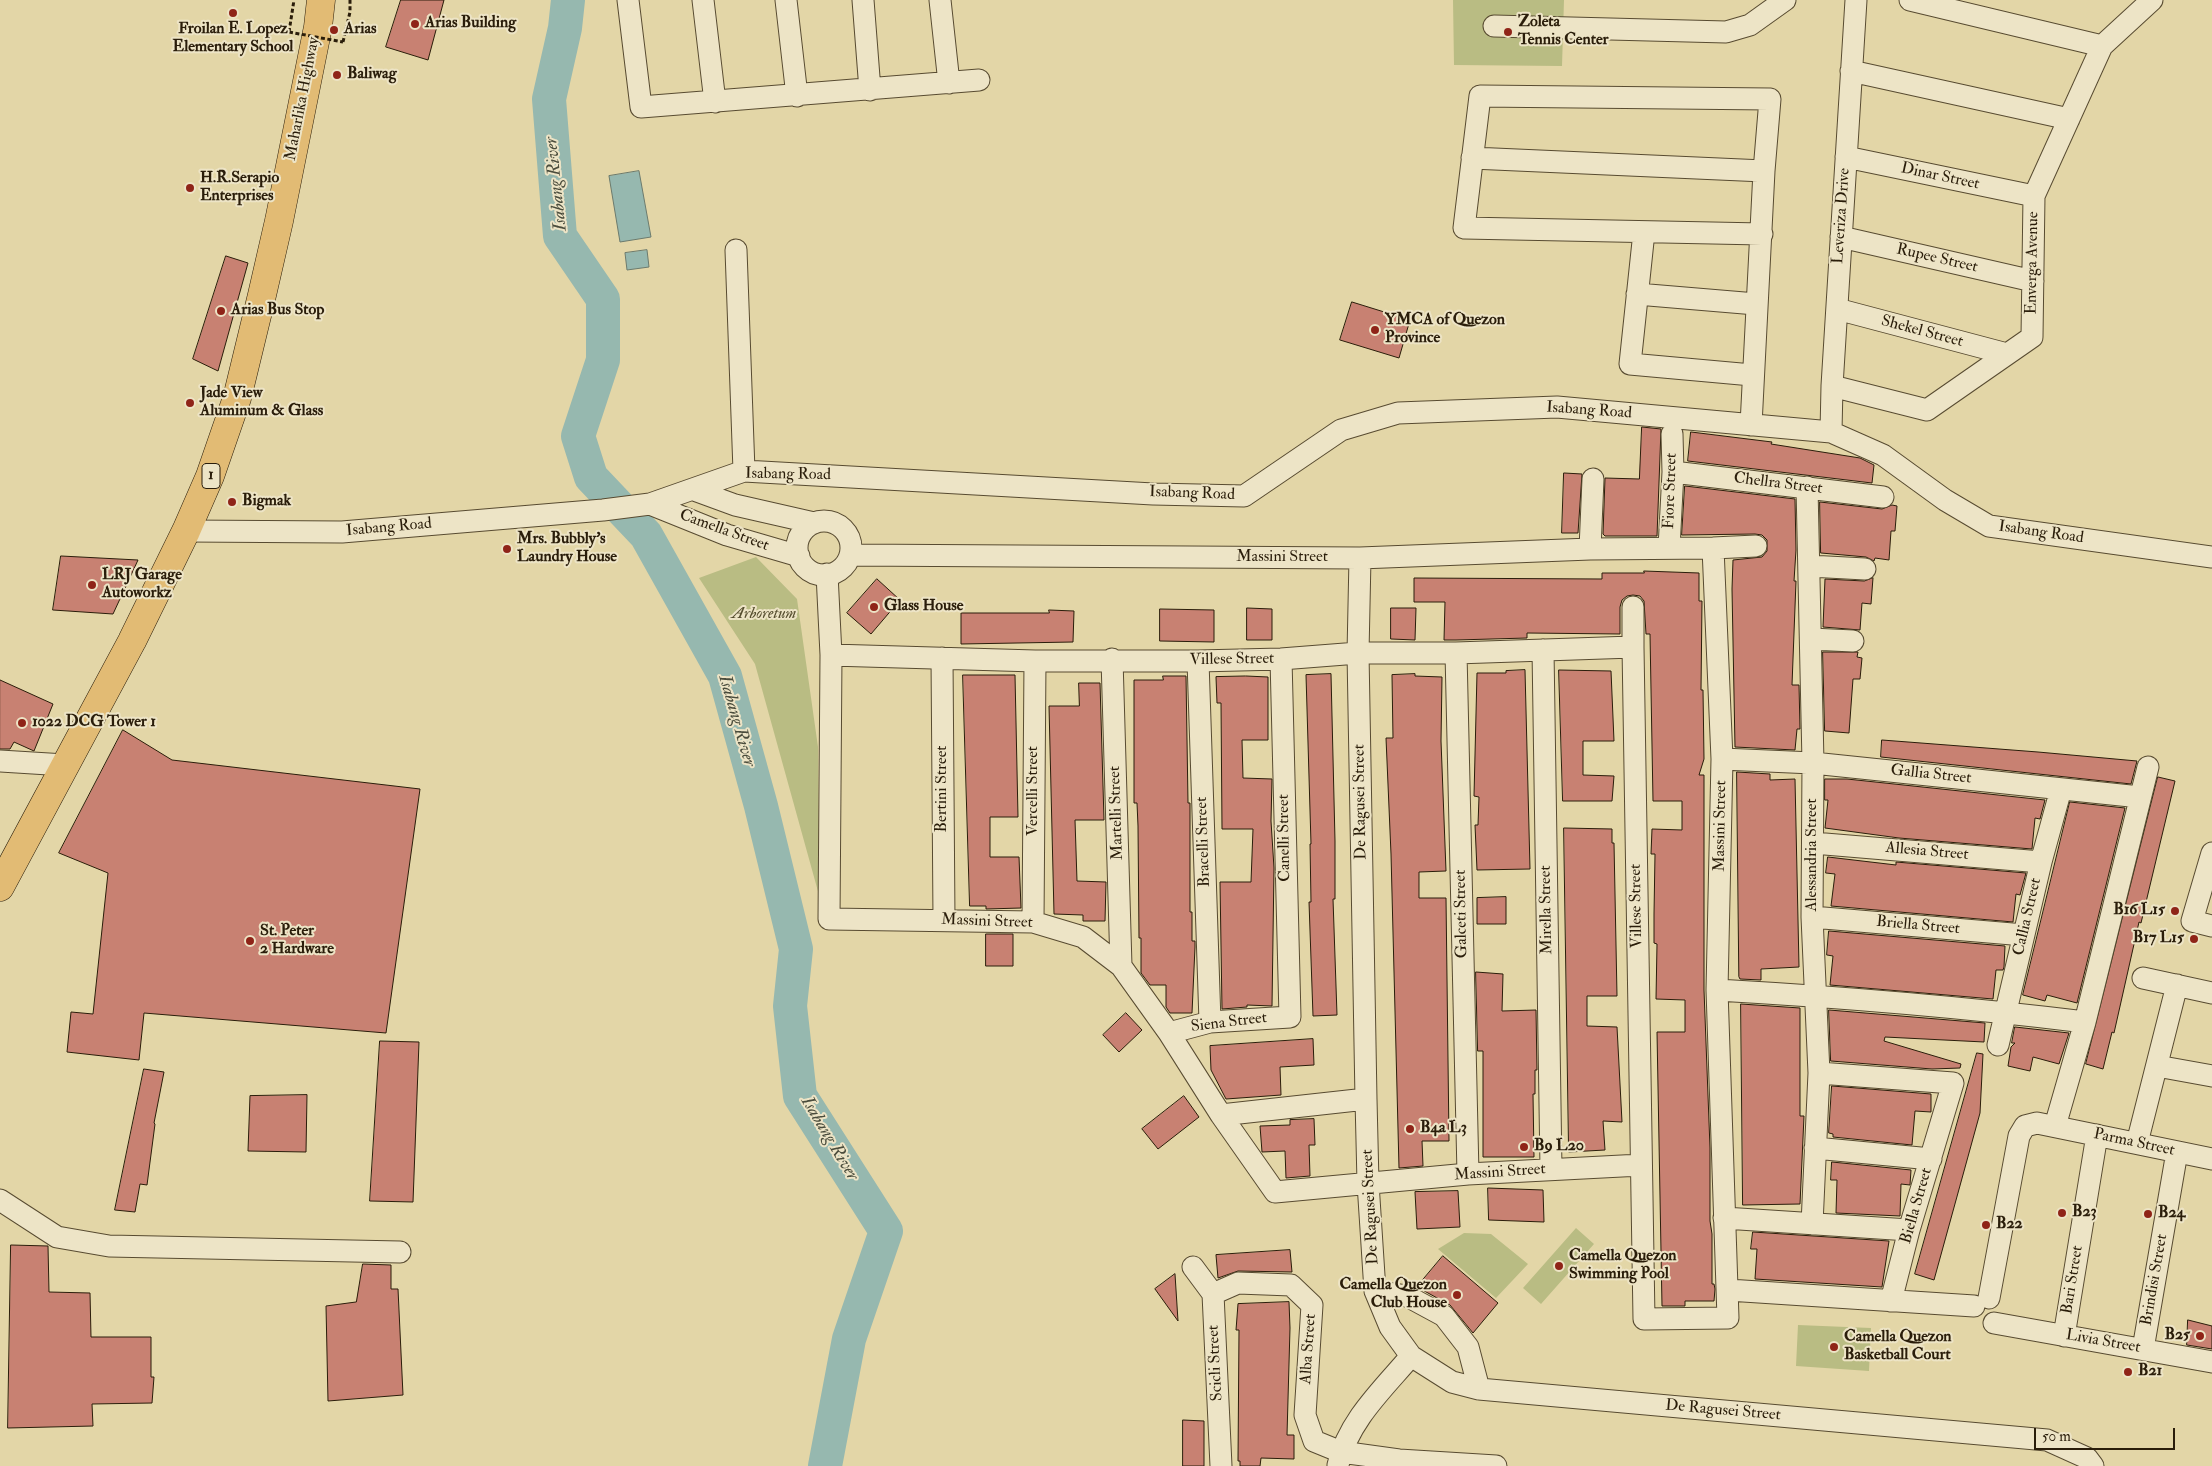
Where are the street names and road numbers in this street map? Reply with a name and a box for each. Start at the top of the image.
street label: Maharlika Highway [282,36,324,162]
street label: Dinar Street [1899,159,1981,195]
street label: Leveriza Drive [1829,167,1855,265]
street label: Enverga Avenue [2023,211,2043,315]
street label: Rupee Street [1894,240,1980,278]
street label: Shekel Street [1879,312,1965,352]
street label: Isabang Road [1545,398,1633,424]
street label: Fiore Street [1660,453,1682,529]
road number: 1 [202,464,220,488]
street label: Isabang Road [745,465,831,485]
street label: Chellra Street [1732,469,1824,499]
street label: Isabang Road [1149,483,1235,505]
street label: Camella Street [677,506,771,556]
street label: Isabang Road [345,515,433,541]
street label: Isabang Road [1997,518,2085,548]
street label: Massini Street [1236,548,1328,568]
street label: Villese Street [1190,650,1274,670]
street label: De Ragusei Street [1350,744,1372,860]
street label: Bertini Street [933,745,953,833]
street label: Vercelli Street [1024,746,1044,836]
street label: Gallia Street [1890,761,1972,789]
street label: Martelli Street [1106,766,1128,860]
street label: Massini Street [1711,780,1731,872]
street label: Canelli Street [1275,794,1295,882]
street label: Bracelli Street [1193,796,1215,888]
street label: Alessandria Street [1803,798,1823,912]
street label: Allesia Street [1885,839,1969,865]
street label: Villese Street [1627,864,1647,948]
street label: Mirella Street [1537,865,1557,955]
street label: Galceti Street [1452,870,1472,958]
street label: Callia Street [2010,876,2046,958]
street label: Massini Street [941,911,1033,933]
street label: Briella Street [1875,913,1961,939]
street label: Siena Street [1190,1009,1268,1037]
street label: Parma Street [2092,1125,2176,1161]
street label: De Ragusei Street [1358,1149,1384,1265]
street label: Massini Street [1454,1160,1546,1186]
street label: Biella Street [1897,1166,1937,1246]
street label: Brindisi Street [2138,1233,2172,1327]
street label: Bari Street [2058,1244,2088,1316]
street label: Alba Street [1297,1313,1321,1385]
street label: Scicli Street [1204,1324,1228,1402]
street label: Livia Street [2064,1326,2142,1358]
street label: De Ragusei Street [1665,1396,1781,1426]

